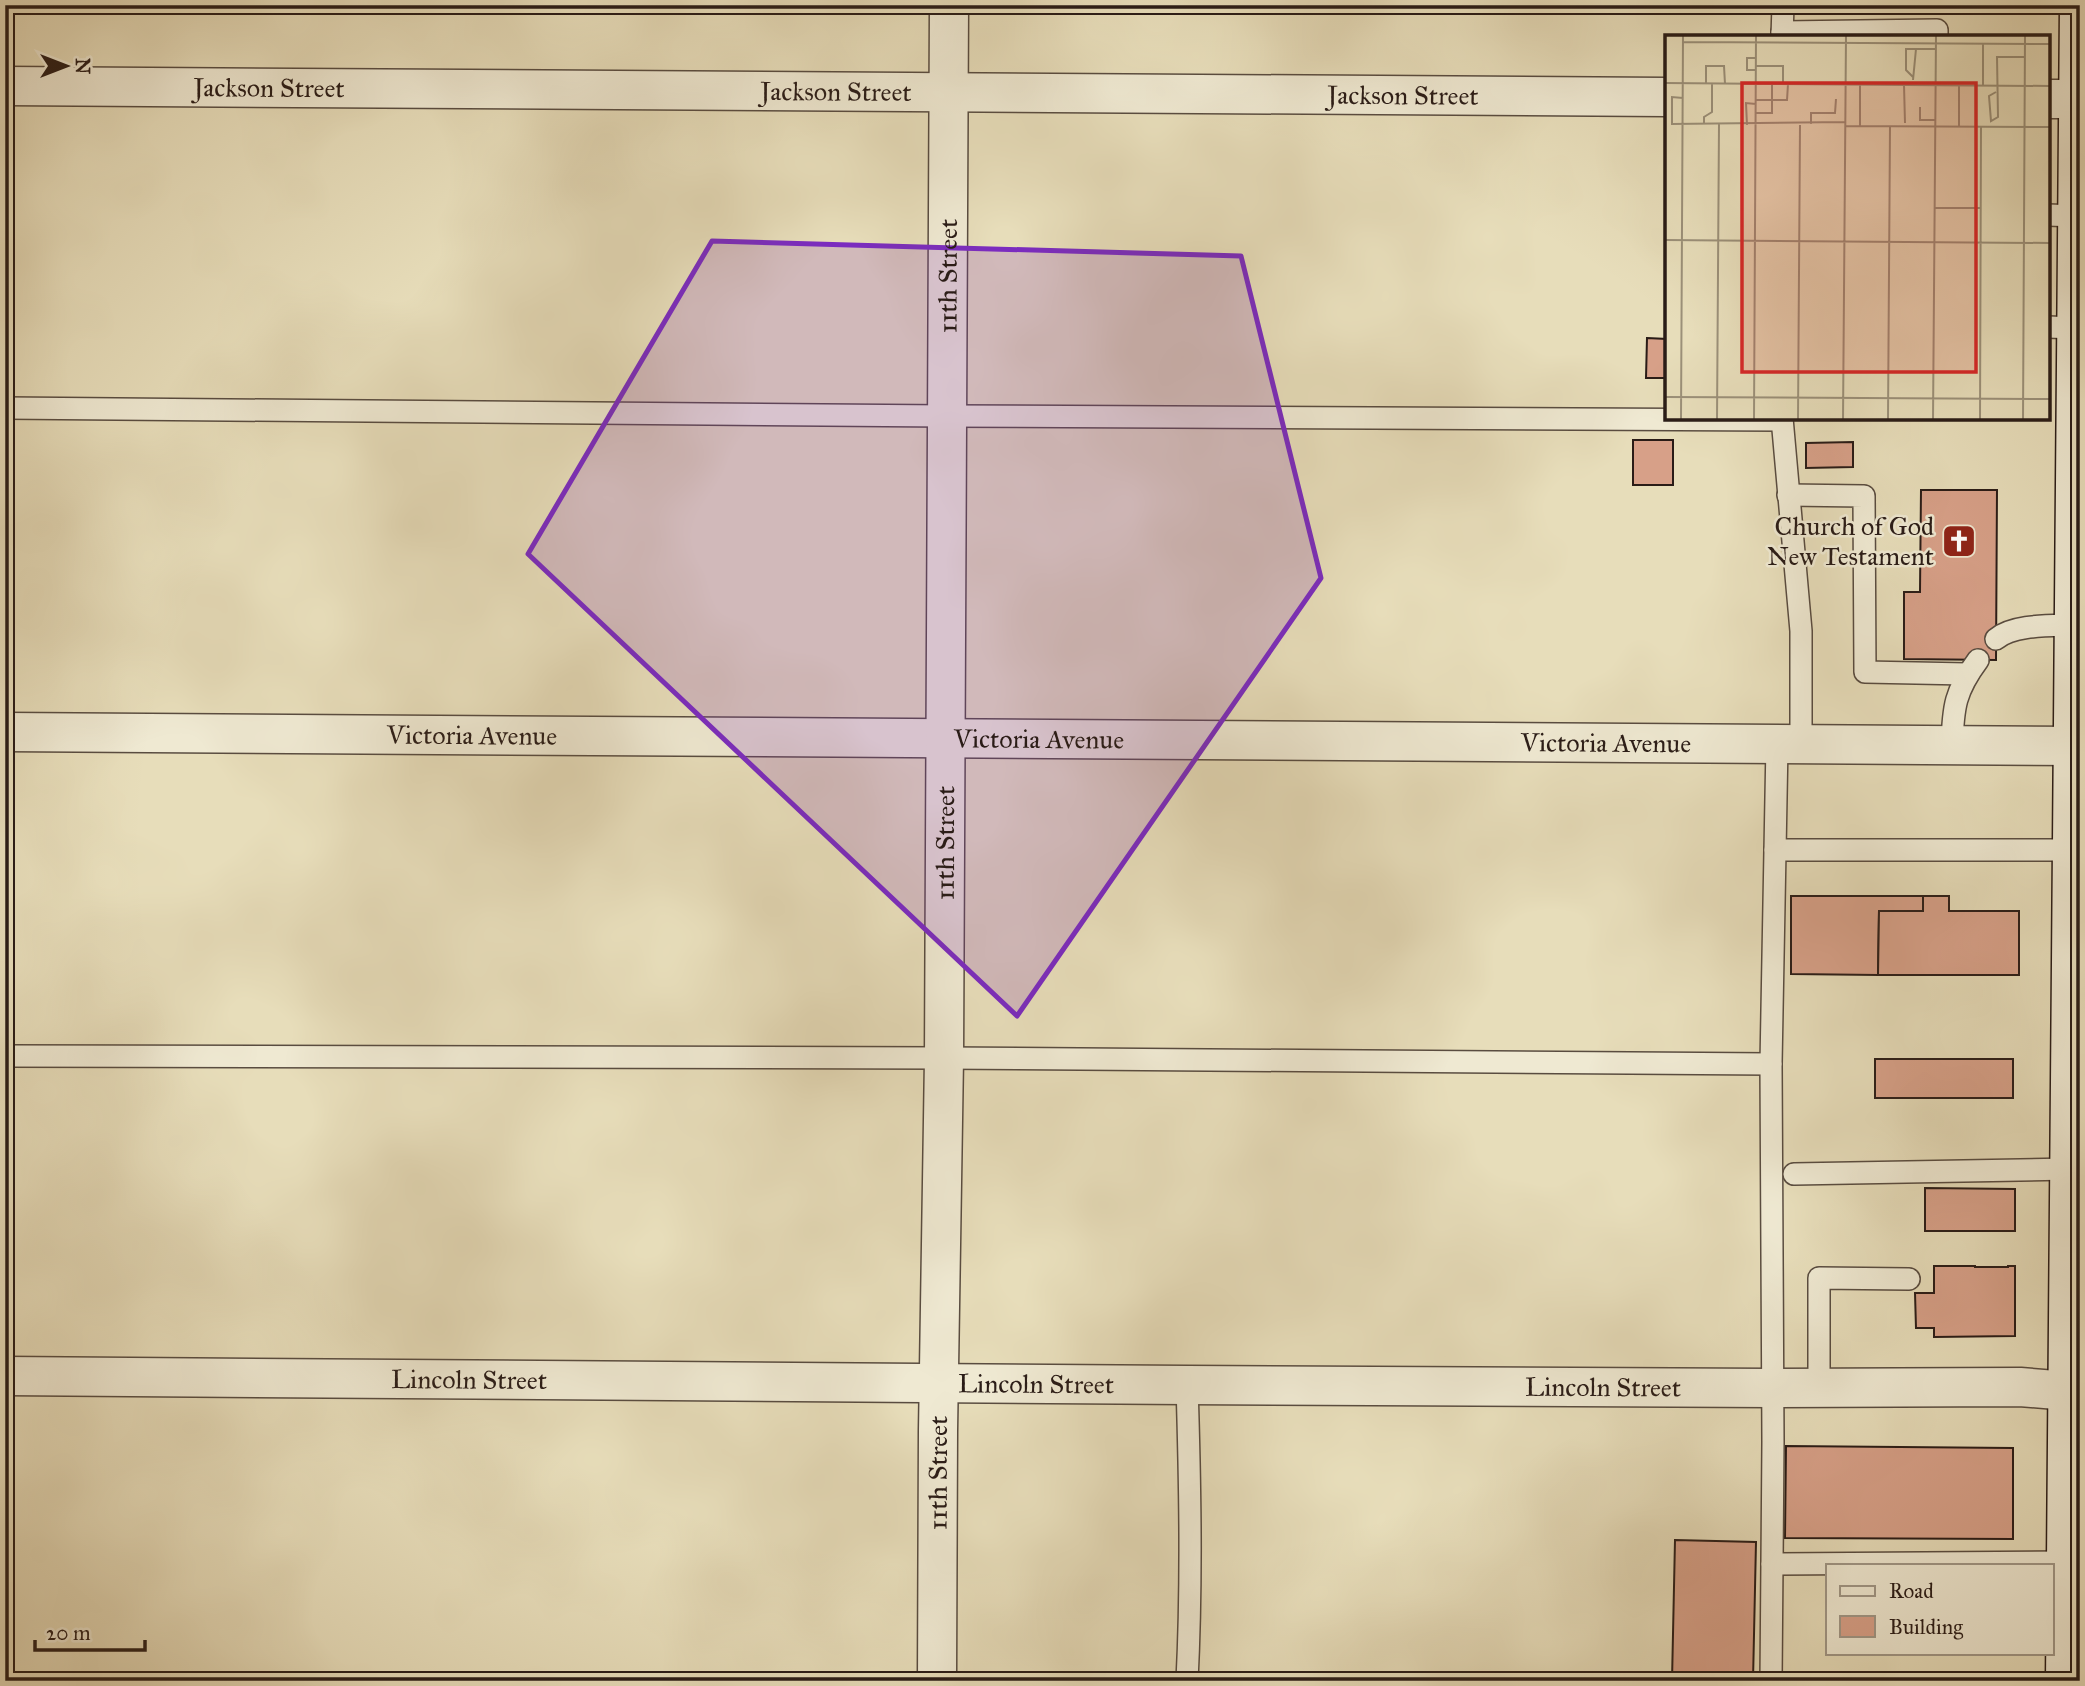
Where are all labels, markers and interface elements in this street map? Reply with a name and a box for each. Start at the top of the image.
north arrow [32,32,102,102]
inset map [1665,35,2050,420]
text: N [71,58,94,74]
street label: Jackson Street [190,71,345,104]
street label: Jackson Street [757,75,912,108]
street label: Jackson Street [1324,79,1479,112]
street label: 11th Street [931,219,964,333]
place label: Church of God New Testament [1767,510,1934,572]
church icon: Church of God New Testament [1940,522,1978,560]
street label: Victoria Avenue [386,719,557,752]
street label: Victoria Avenue [953,722,1124,756]
street label: Victoria Avenue [1520,726,1691,759]
street label: 11th Street [929,786,961,900]
street label: Lincoln Street [391,1363,547,1396]
street label: Lincoln Street [958,1367,1114,1400]
street label: Lincoln Street [1525,1371,1681,1404]
street label: 11th Street [922,1415,954,1530]
legend [1826,1564,2054,1654]
text: Road [1889,1578,1934,1604]
scale bar [35,1609,145,1653]
text: Building [1889,1614,1963,1640]
text: 20 m [46,1620,91,1646]

